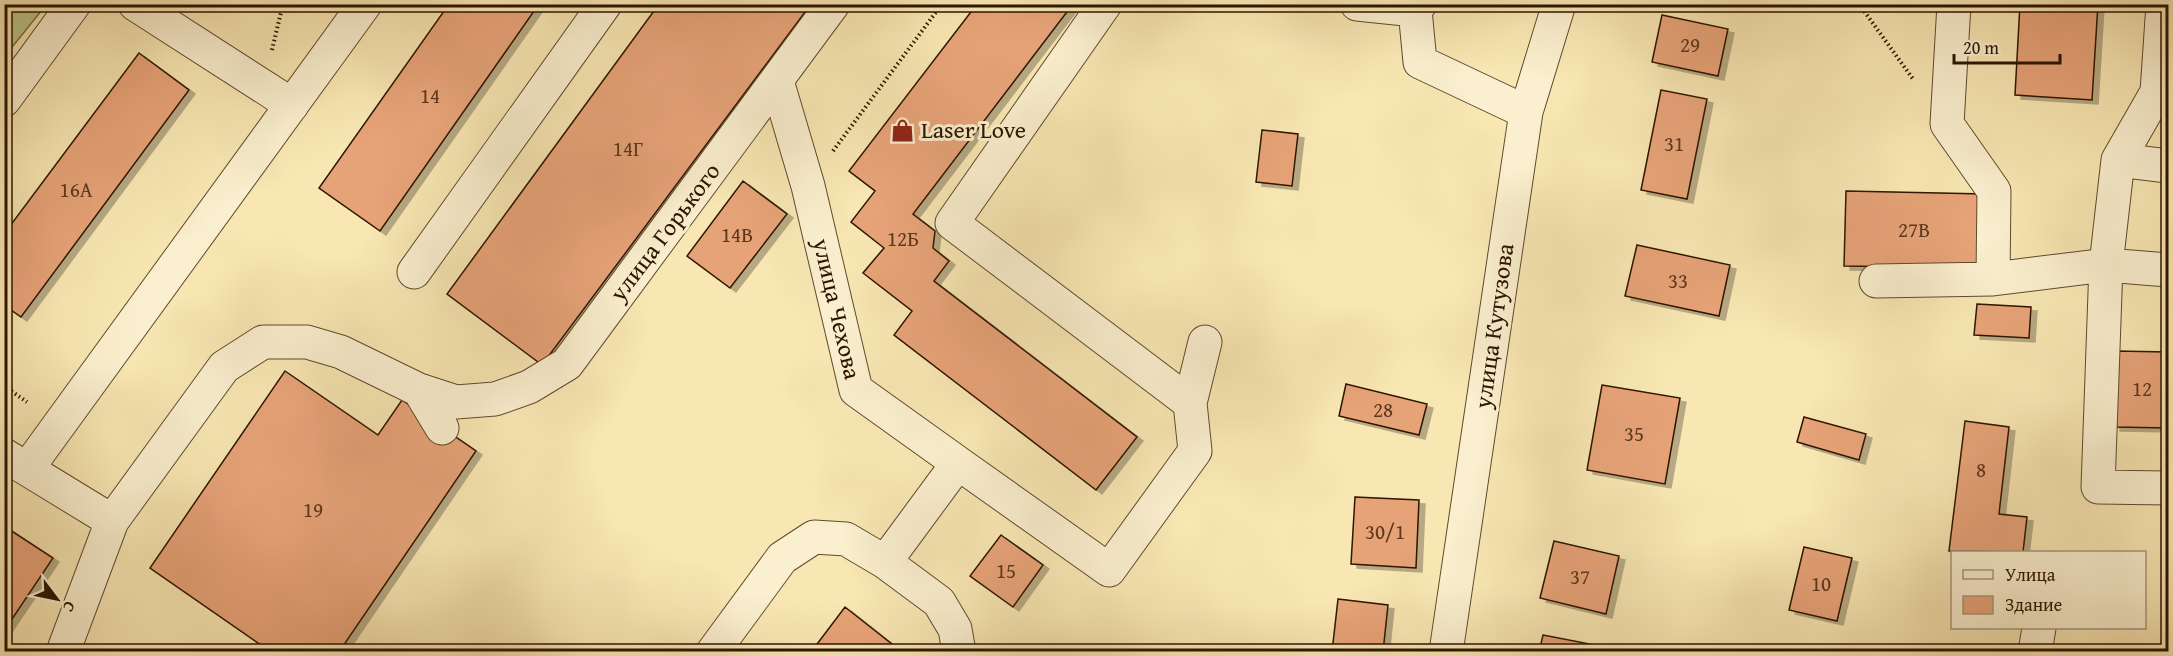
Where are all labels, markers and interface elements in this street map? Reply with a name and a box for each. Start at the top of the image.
scale bar [1954,27,2060,65]
house number: 29 [1680,29,1700,60]
text: 20 m [1963,34,1999,61]
house number: 14 [420,80,440,111]
place label: Laser Love [921,112,1026,147]
shop icon: Laser Love [890,117,916,143]
house number: 31 [1664,128,1684,159]
house number: 14Г [613,133,643,164]
street label: улица Горького [600,155,728,309]
house number: 16А [60,174,93,205]
house number: 27В [1898,214,1930,245]
house number: 14В [721,219,753,250]
house number: 12Б [887,223,919,254]
street label: улица Чехова [804,234,871,383]
street label: улица Кутузова [1464,240,1523,412]
house number: 33 [1668,265,1688,296]
house number: 12 [2132,373,2152,404]
house number: 28 [1373,394,1393,425]
house number: 35 [1624,418,1644,449]
house number: 8 [1976,454,1986,485]
house number: 19 [303,494,323,525]
house number: 30/1 [1365,516,1405,547]
legend [1951,551,2146,629]
house number: 15 [996,555,1016,586]
house number: 37 [1570,561,1590,592]
text: Улица [2005,561,2056,588]
house number: 10 [1811,568,1831,599]
north arrow [27,569,87,629]
text: Здание [2005,591,2062,618]
text: С [57,597,82,617]

